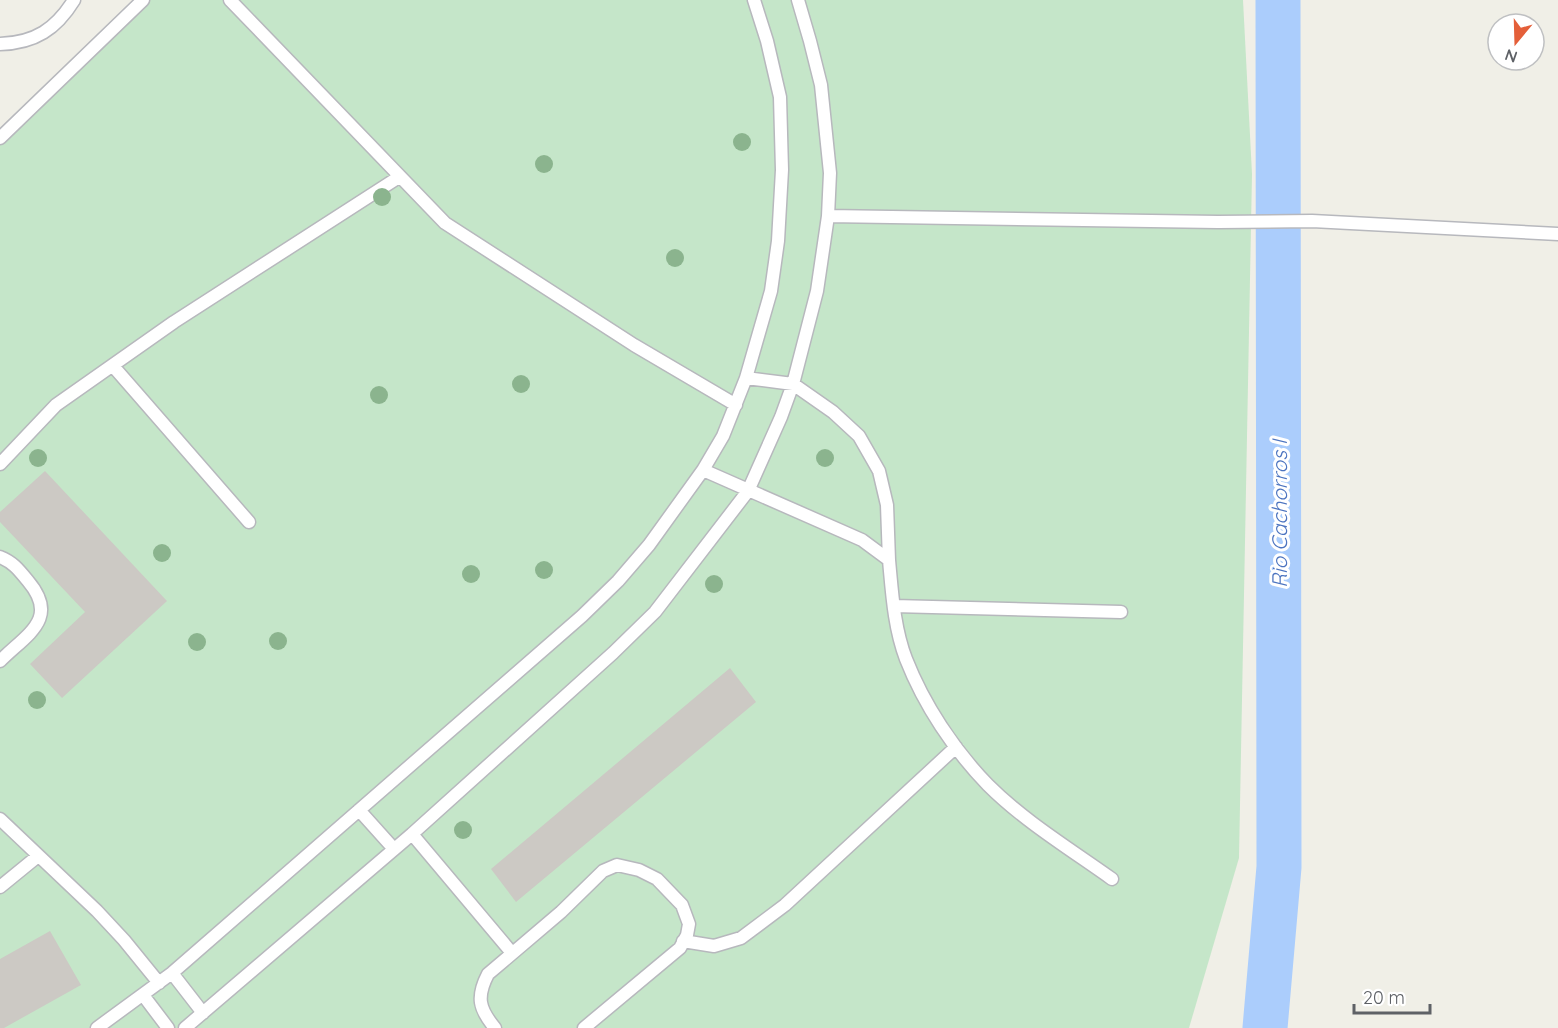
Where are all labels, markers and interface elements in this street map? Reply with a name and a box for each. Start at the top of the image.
north arrow [1486,12,1546,72]
text: N [1502,45,1520,68]
water label: Rio Cachorros I [1266,438,1292,588]
scale bar [1354,977,1430,1015]
text: 20 m [1363,986,1405,1009]

